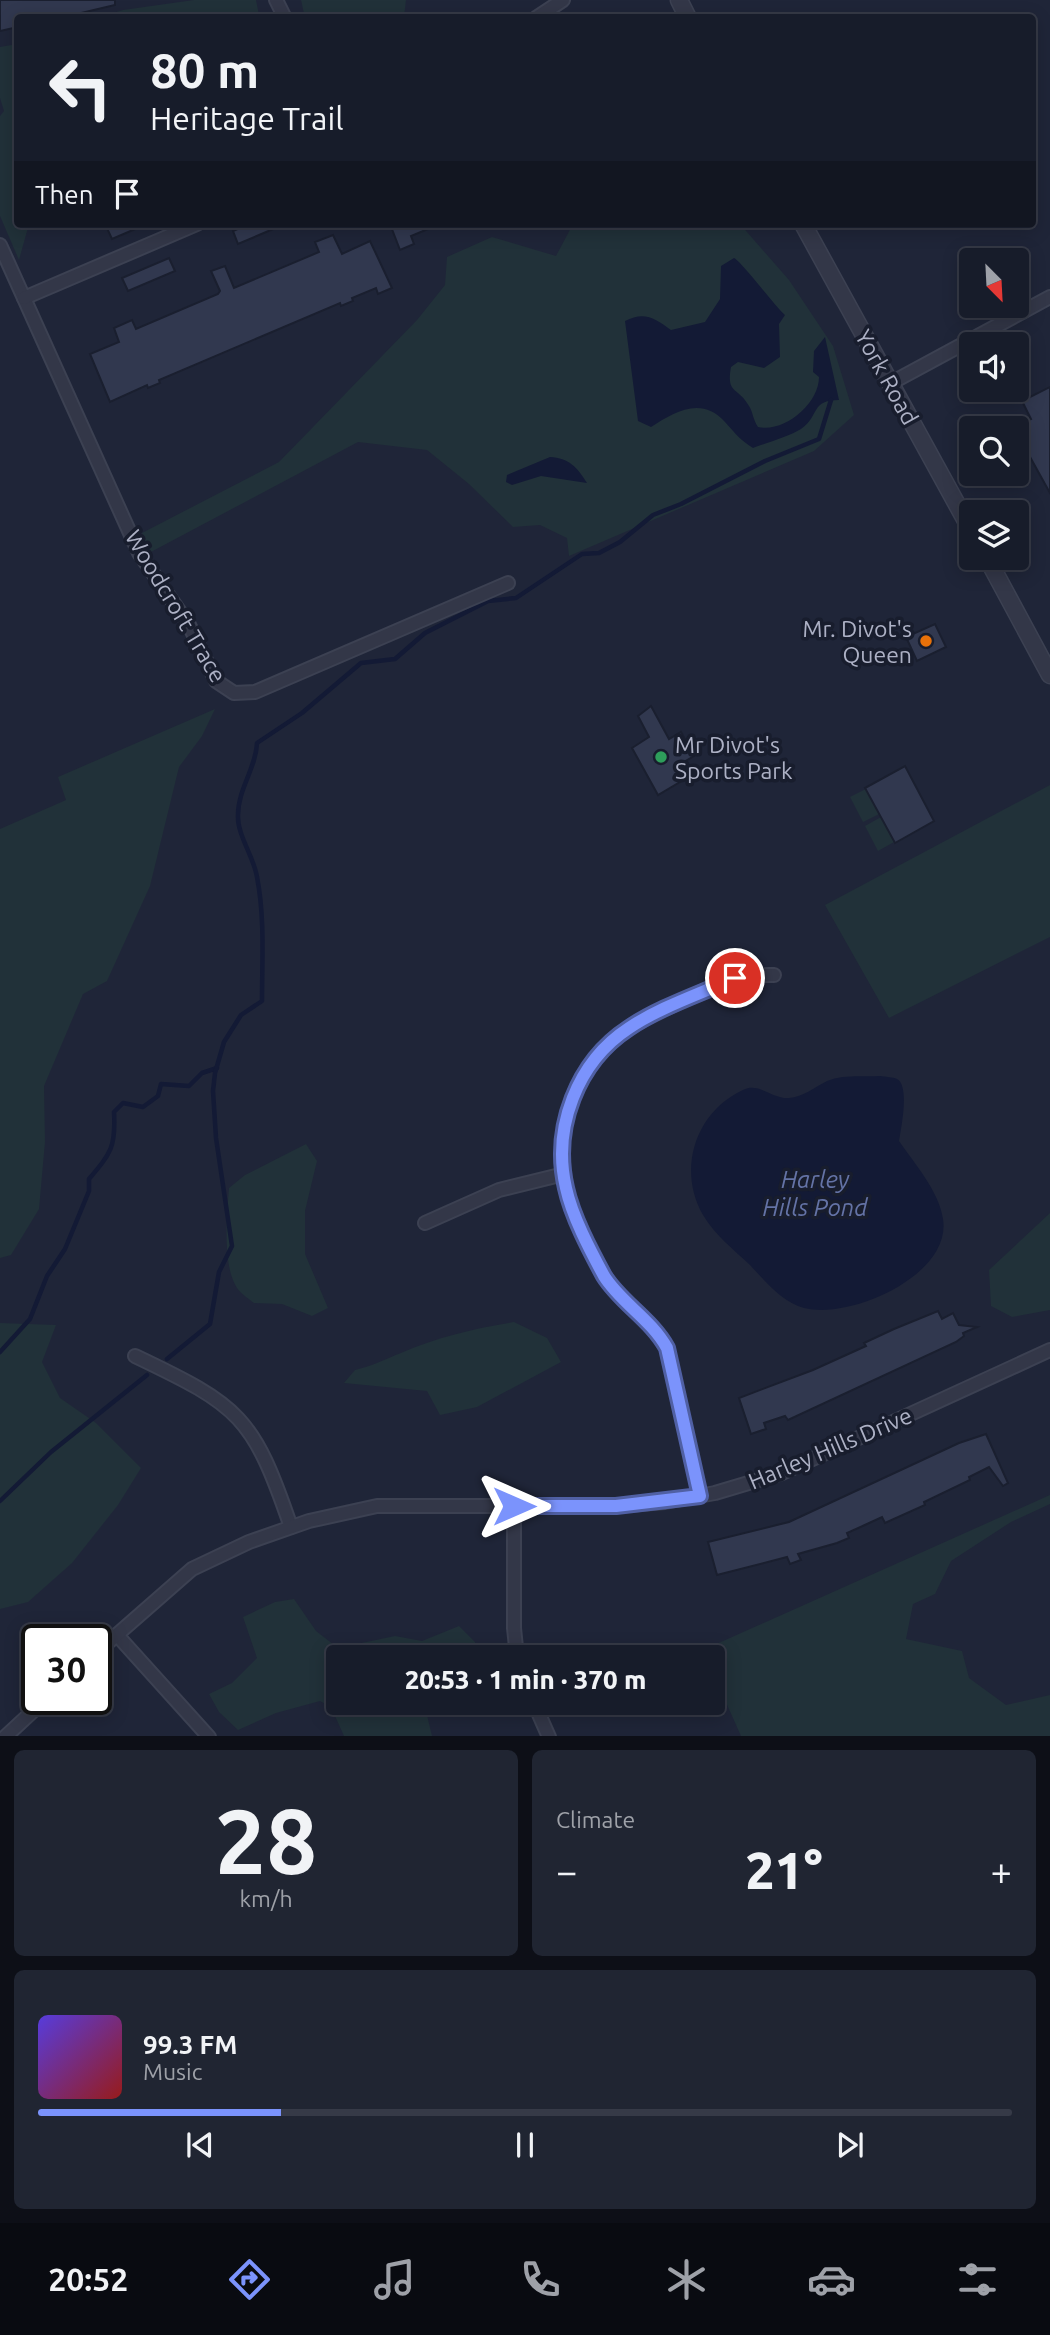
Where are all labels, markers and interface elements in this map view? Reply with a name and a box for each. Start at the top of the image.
icon: left [35,42,126,133]
text: 80 m [150,42,259,97]
text: Heritage Trail [150,100,344,136]
icon: arrive [108,175,146,213]
text: Then [35,180,94,209]
north arrow [959,248,1029,318]
map controls [959,248,1029,570]
street label: York Road [851,325,923,429]
button: sound [959,332,1029,402]
button: search [959,416,1029,486]
button: layers [959,500,1029,570]
street label: Woodcroft Trace [121,525,231,687]
place label: Mr. Divot's Queen [802,616,912,667]
marker: Mr. Divot's Queen [918,633,934,649]
place label: Mr Divot's Sports Park [675,732,793,783]
marker: Mr Divot's Sports Park [653,749,669,765]
pin [705,948,765,1008]
icon: arrive [716,959,754,997]
water label: Harley Hills Pond [762,1166,868,1221]
street label: Harley Hills Drive [745,1402,915,1494]
position arrow [477,1469,551,1543]
speed limit sign: 30 [21,1624,112,1715]
text: 20:53 · 1 min · 370 m [405,1665,646,1694]
text: 28 [215,1789,317,1891]
text: Climate [556,1807,635,1832]
text: 21° [745,1841,823,1899]
text: − [556,1850,577,1892]
text: + [991,1850,1012,1892]
text: km/h [239,1886,293,1911]
text: 99.3 FM [143,2030,237,2059]
text: Music [143,2059,202,2084]
icon: previous [181,2126,219,2164]
icon: pause [506,2126,544,2164]
icon: next [831,2126,869,2164]
icon: directions [225,2255,274,2304]
icon: music [370,2255,419,2304]
icon: phone [516,2255,565,2304]
icon: climate [662,2255,711,2304]
icon: car [807,2255,856,2304]
icon: filters [953,2255,1002,2304]
text: 20:52 [48,2261,128,2297]

